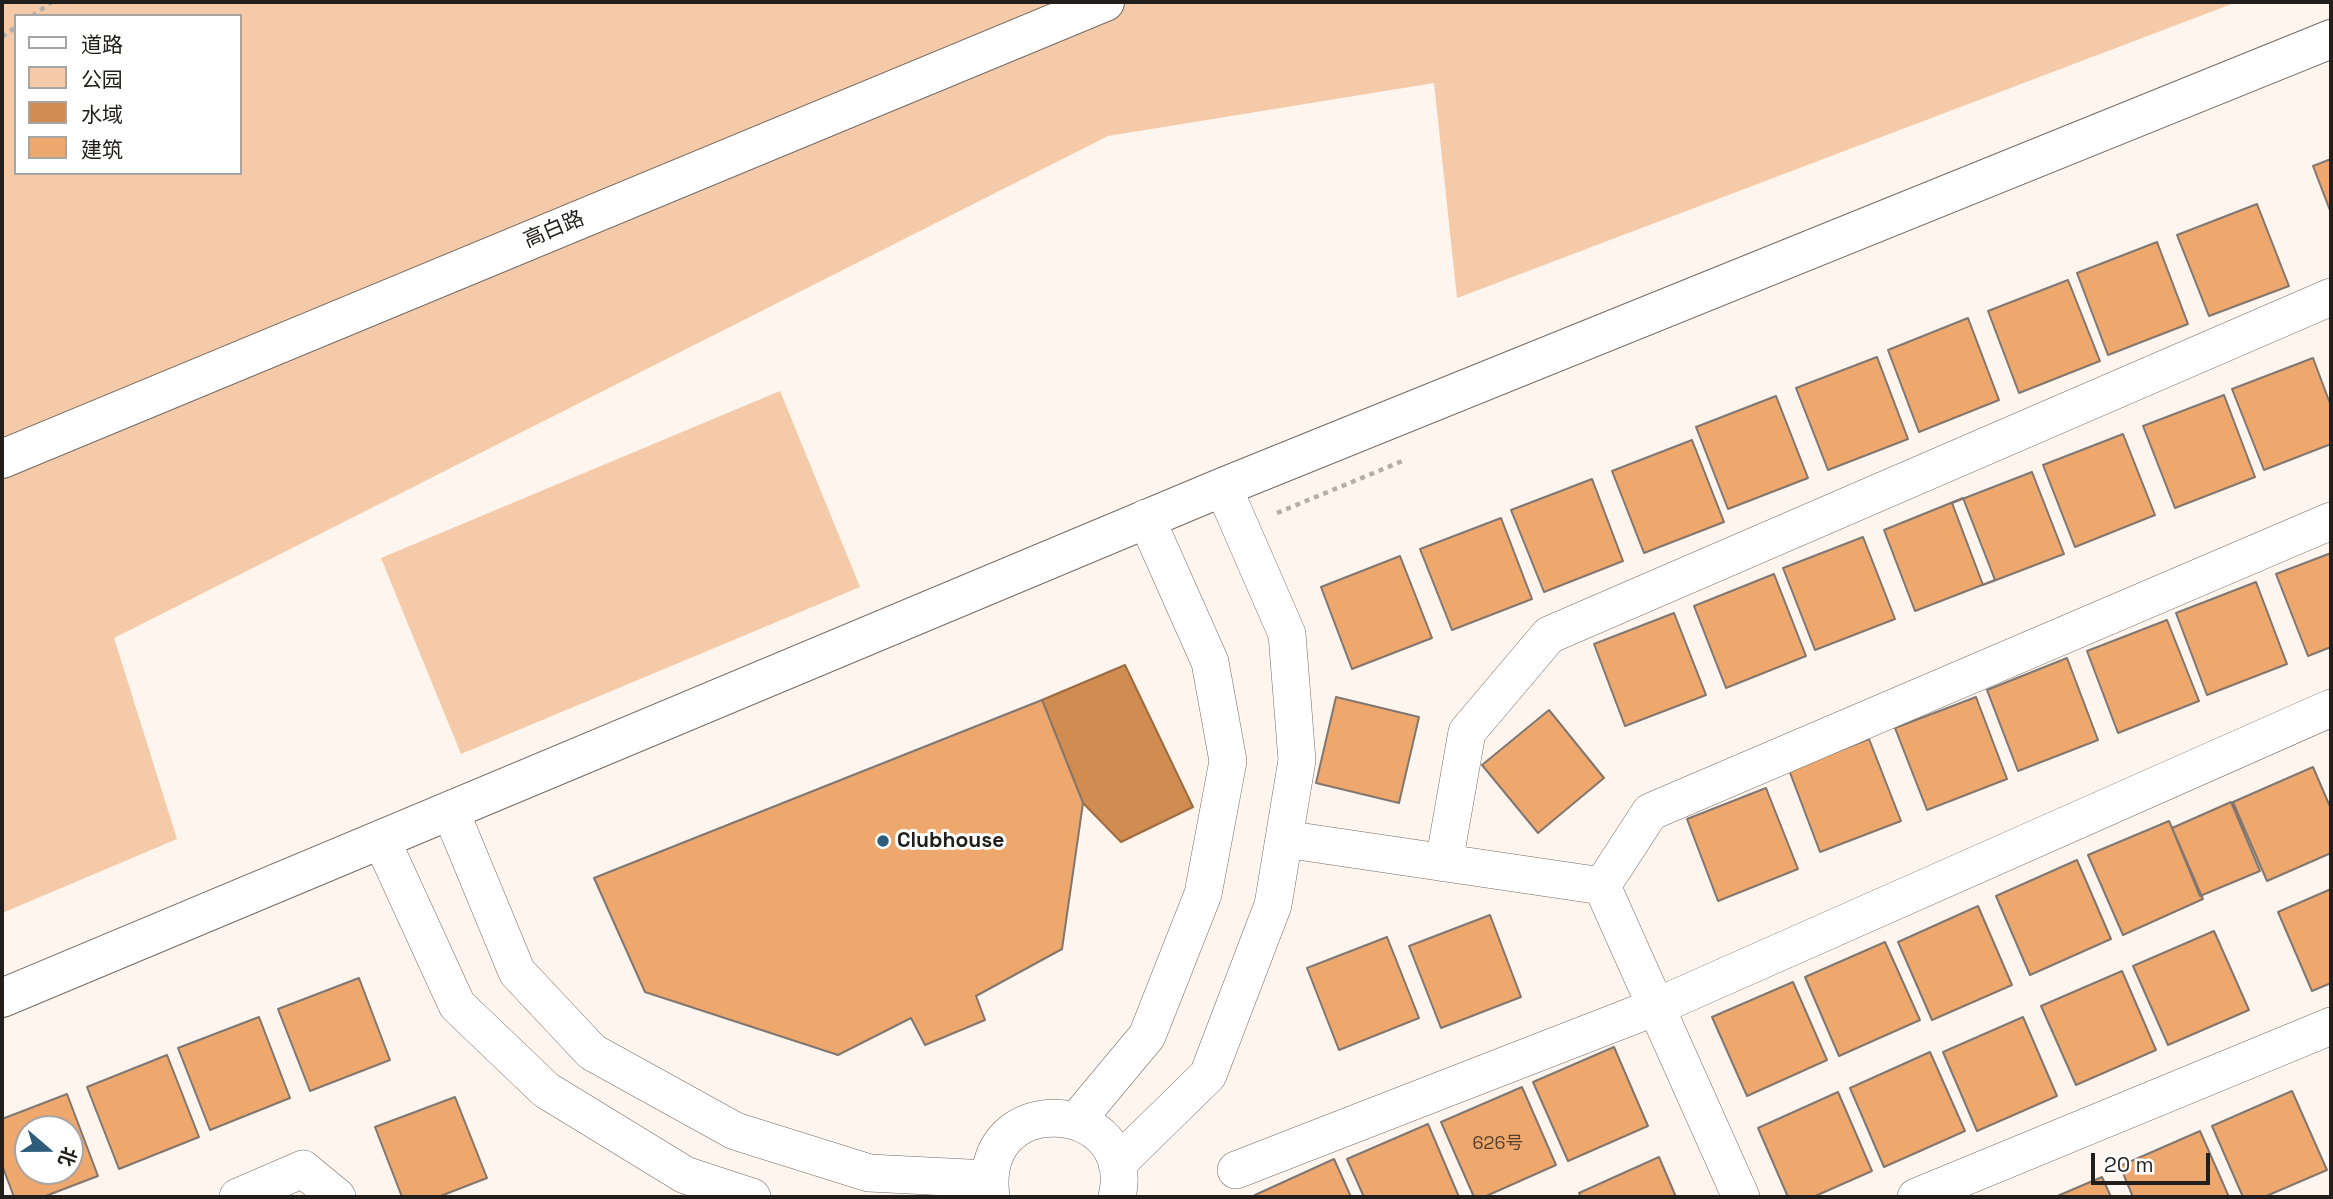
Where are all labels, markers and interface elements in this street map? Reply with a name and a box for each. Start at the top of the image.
legend [14,14,242,175]
text: 道路 [81,31,123,58]
text: 公园 [81,66,123,93]
text: 水域 [81,101,123,128]
text: 建筑 [81,136,123,163]
street label: 高白路 [520,206,588,254]
place label: Clubhouse [897,828,1004,854]
marker: Clubhouse [875,833,891,849]
north arrow [14,1115,84,1185]
house number: 626号 [1473,1133,1523,1155]
scale bar [2095,1140,2214,1184]
text: 北 [52,1143,82,1170]
text: 20 m [2104,1151,2154,1178]

